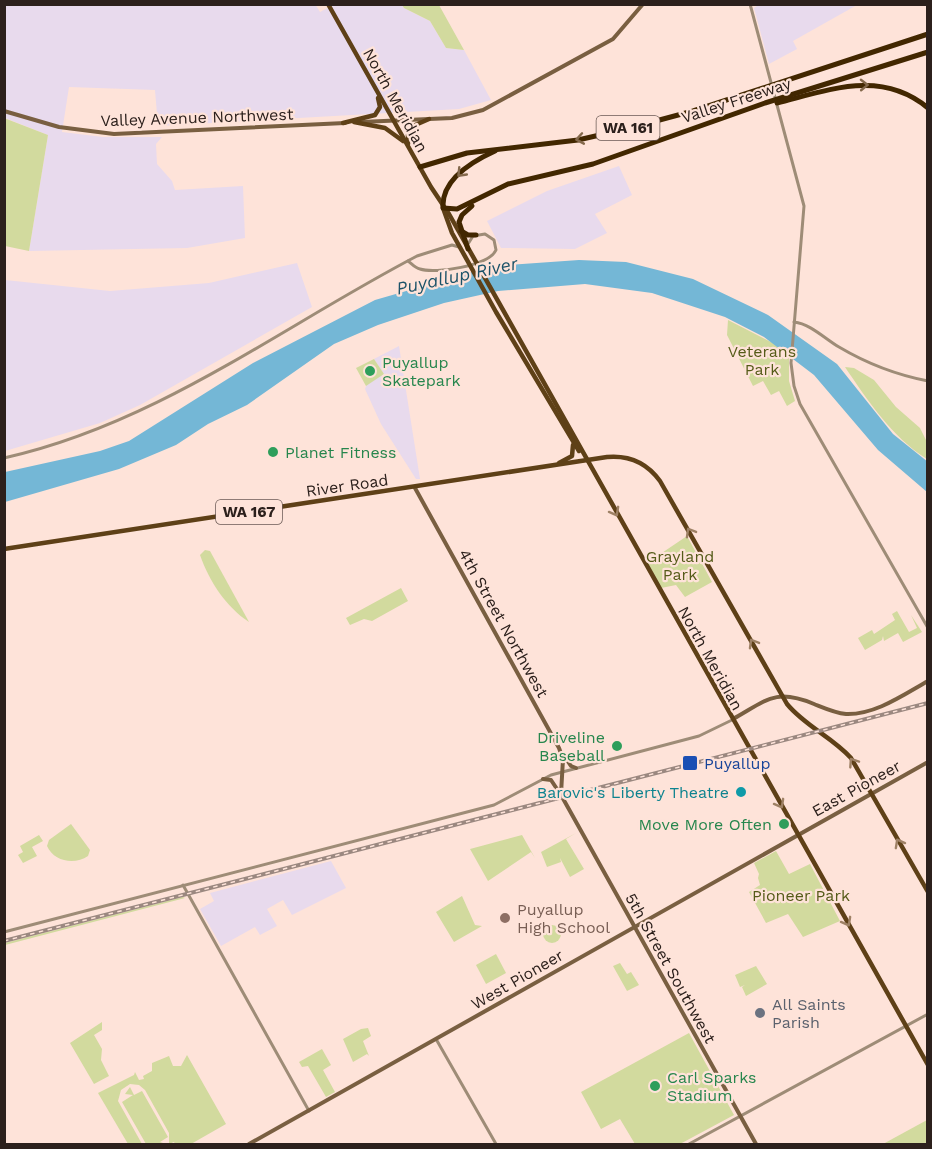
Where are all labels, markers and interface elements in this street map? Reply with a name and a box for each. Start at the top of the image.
street label: North Meridian [359,45,432,156]
street label: Valley Freeway [679,74,794,127]
one-way arrow [859,78,868,91]
street label: Valley Avenue Northwest [100,105,294,130]
road number: WA 161 [596,116,660,140]
one-way arrow [575,132,585,145]
one-way arrow [457,166,468,176]
water label: Puyallup River [394,252,521,299]
park label: Veterans Park [728,342,796,379]
place label: Puyallup Skatepark [382,353,461,390]
marker: Puyallup Skatepark [363,364,377,378]
place label: Planet Fitness [285,443,397,462]
marker: Planet Fitness [266,445,280,459]
street label: River Road [305,470,390,501]
road number: WA 167 [216,500,282,524]
one-way arrow [608,506,619,516]
one-way arrow [686,528,697,538]
street label: 4th Street Northwest [455,546,552,701]
park label: Grayland Park [646,547,714,584]
street label: North Meridian [674,603,747,714]
one-way arrow [748,639,760,649]
place label: Driveline Baseball [537,728,605,765]
marker: Driveline Baseball [610,739,624,753]
marker: Puyallup [681,754,699,772]
place label: Puyallup [704,754,770,773]
street label: East Pioneer [809,756,904,821]
one-way arrow [849,758,860,769]
place label: Barovic's Liberty Theatre [537,783,729,802]
marker: Barovic's Liberty Theatre [734,785,748,799]
one-way arrow [773,798,784,808]
place label: Move More Often [638,815,772,834]
marker: Move More Often [777,817,791,831]
one-way arrow [895,839,907,849]
park label: Pioneer Park [752,886,850,905]
street label: 5th Street Southwest [621,890,720,1047]
place label: Puyallup High School [517,900,610,937]
marker: Puyallup High School [498,911,512,925]
one-way arrow [840,916,851,927]
street label: West Pioneer [468,945,567,1013]
place label: All Saints Parish [772,995,846,1032]
marker: All Saints Parish [753,1006,767,1020]
place label: Carl Sparks Stadium [667,1068,756,1105]
marker: Carl Sparks Stadium [648,1079,662,1093]

